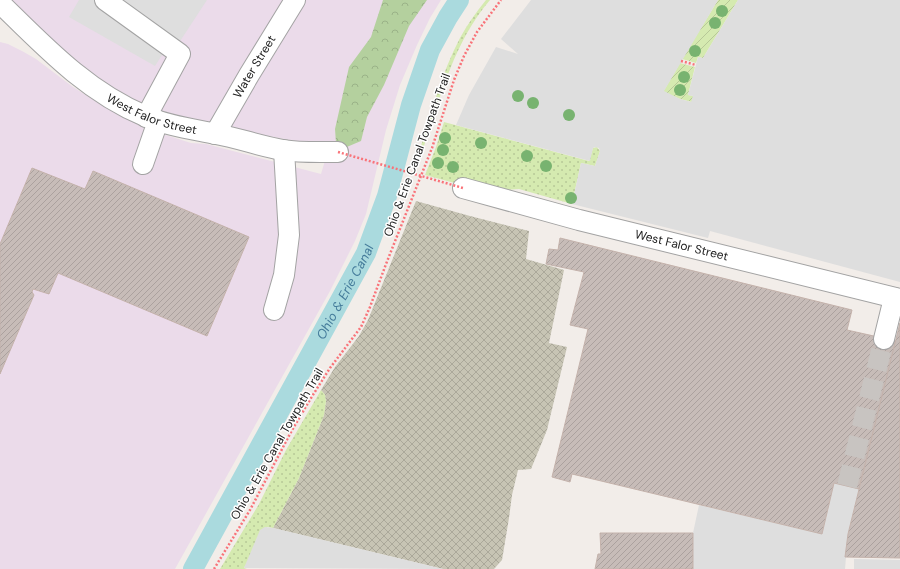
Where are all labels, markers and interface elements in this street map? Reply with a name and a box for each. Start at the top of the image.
street label: Water Street [229,32,280,101]
street label: Ohio & Erie Canal Towpath Trail [380,71,454,239]
street label: West Falor Street [104,90,198,138]
street label: West Falor Street [633,226,730,265]
water label: Ohio & Erie Canal [312,241,378,343]
street label: Ohio & Erie Canal Towpath Trail [227,365,327,523]

